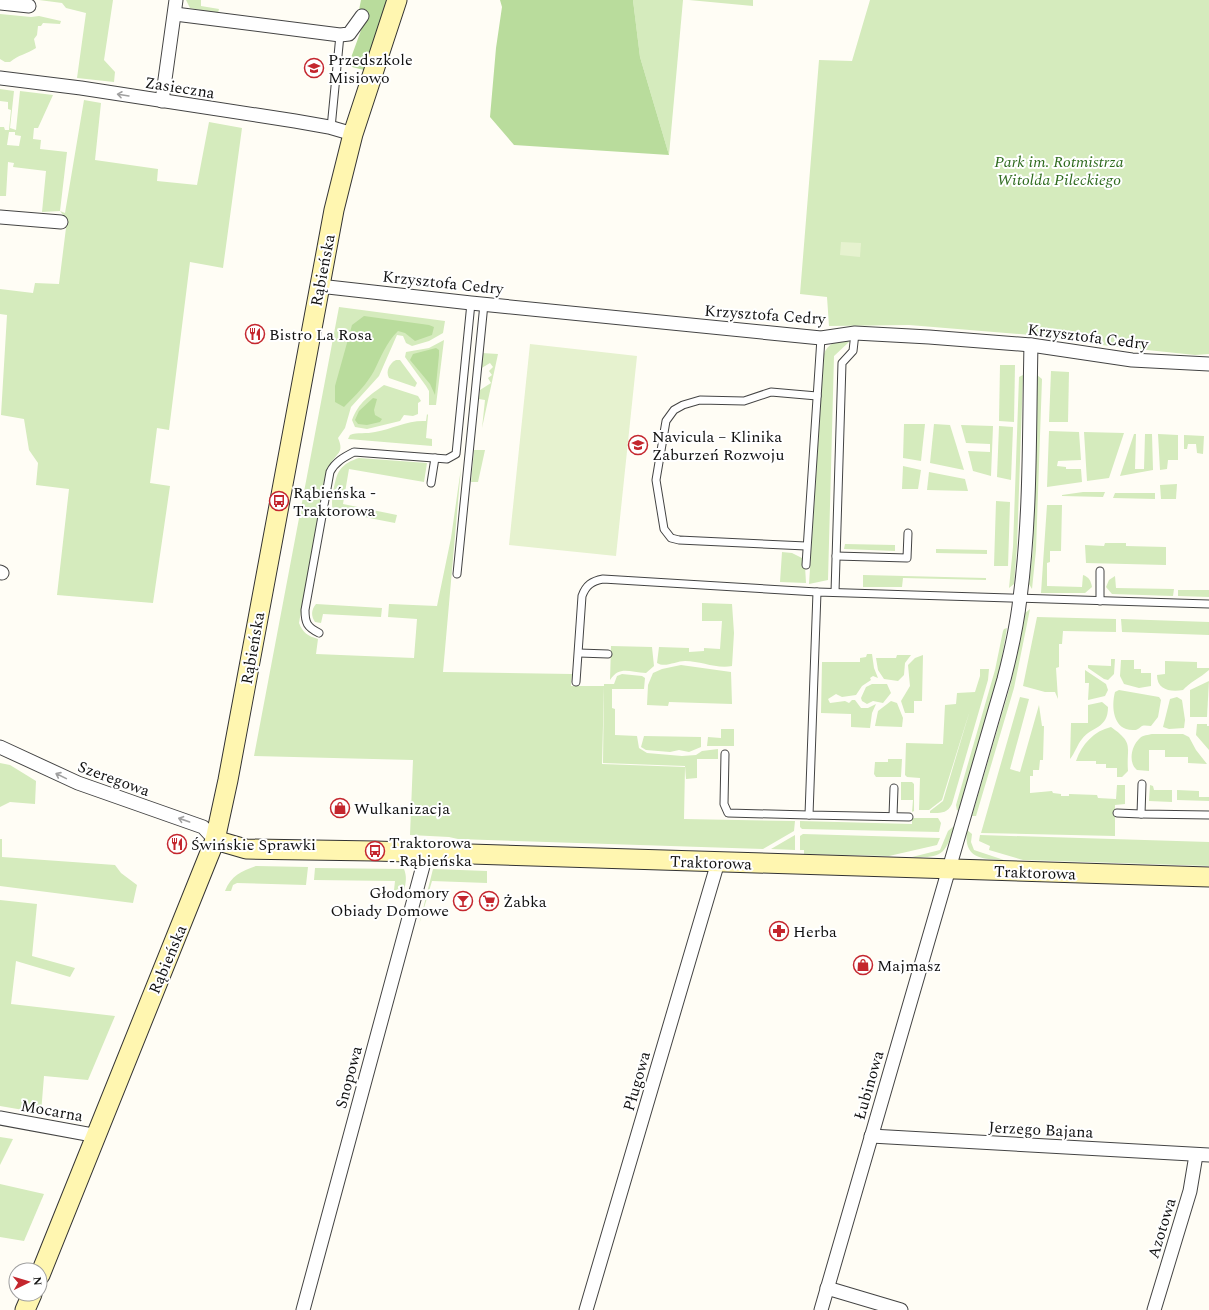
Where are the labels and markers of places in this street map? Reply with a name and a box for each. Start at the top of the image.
place label: Przedszkole Misiowo [328,48,413,90]
school or university icon: Przedszkole Misiowo [303,57,325,79]
restaurant icon: Bistro La Rosa [244,323,266,345]
place label: Bistro La Rosa [269,323,372,347]
place label: Navicula – Klinika Zaburzeń Rozwoju [652,425,784,467]
school or university icon: Navicula – Klinika Zaburzeń Rozwoju [627,434,649,456]
place label: Rąbieńska - Traktorowa [293,481,376,523]
bus stop icon: Rąbieńska - Traktorowa [268,490,290,512]
shop icon: Wulkanizacja [329,797,351,819]
place label: Wulkanizacja [354,797,450,821]
place label: Traktorowa - Rąbieńska [389,831,472,873]
restaurant icon: Świńskie Sprawki [166,833,188,855]
place label: Świńskie Sprawki [191,833,316,857]
bus stop icon: Traktorowa - Rąbieńska [364,840,386,862]
place label: Głodomory Obiady Domowe [330,881,450,923]
bar icon: Głodomory Obiady Domowe [452,890,474,912]
supermarket icon: Żabka [478,890,500,912]
place label: Żabka [503,890,547,914]
pharmacy icon: Herba [768,920,790,942]
place label: Herba [793,920,837,944]
shop icon: Majmasz [852,954,874,976]
place label: Majmasz [877,954,941,978]

